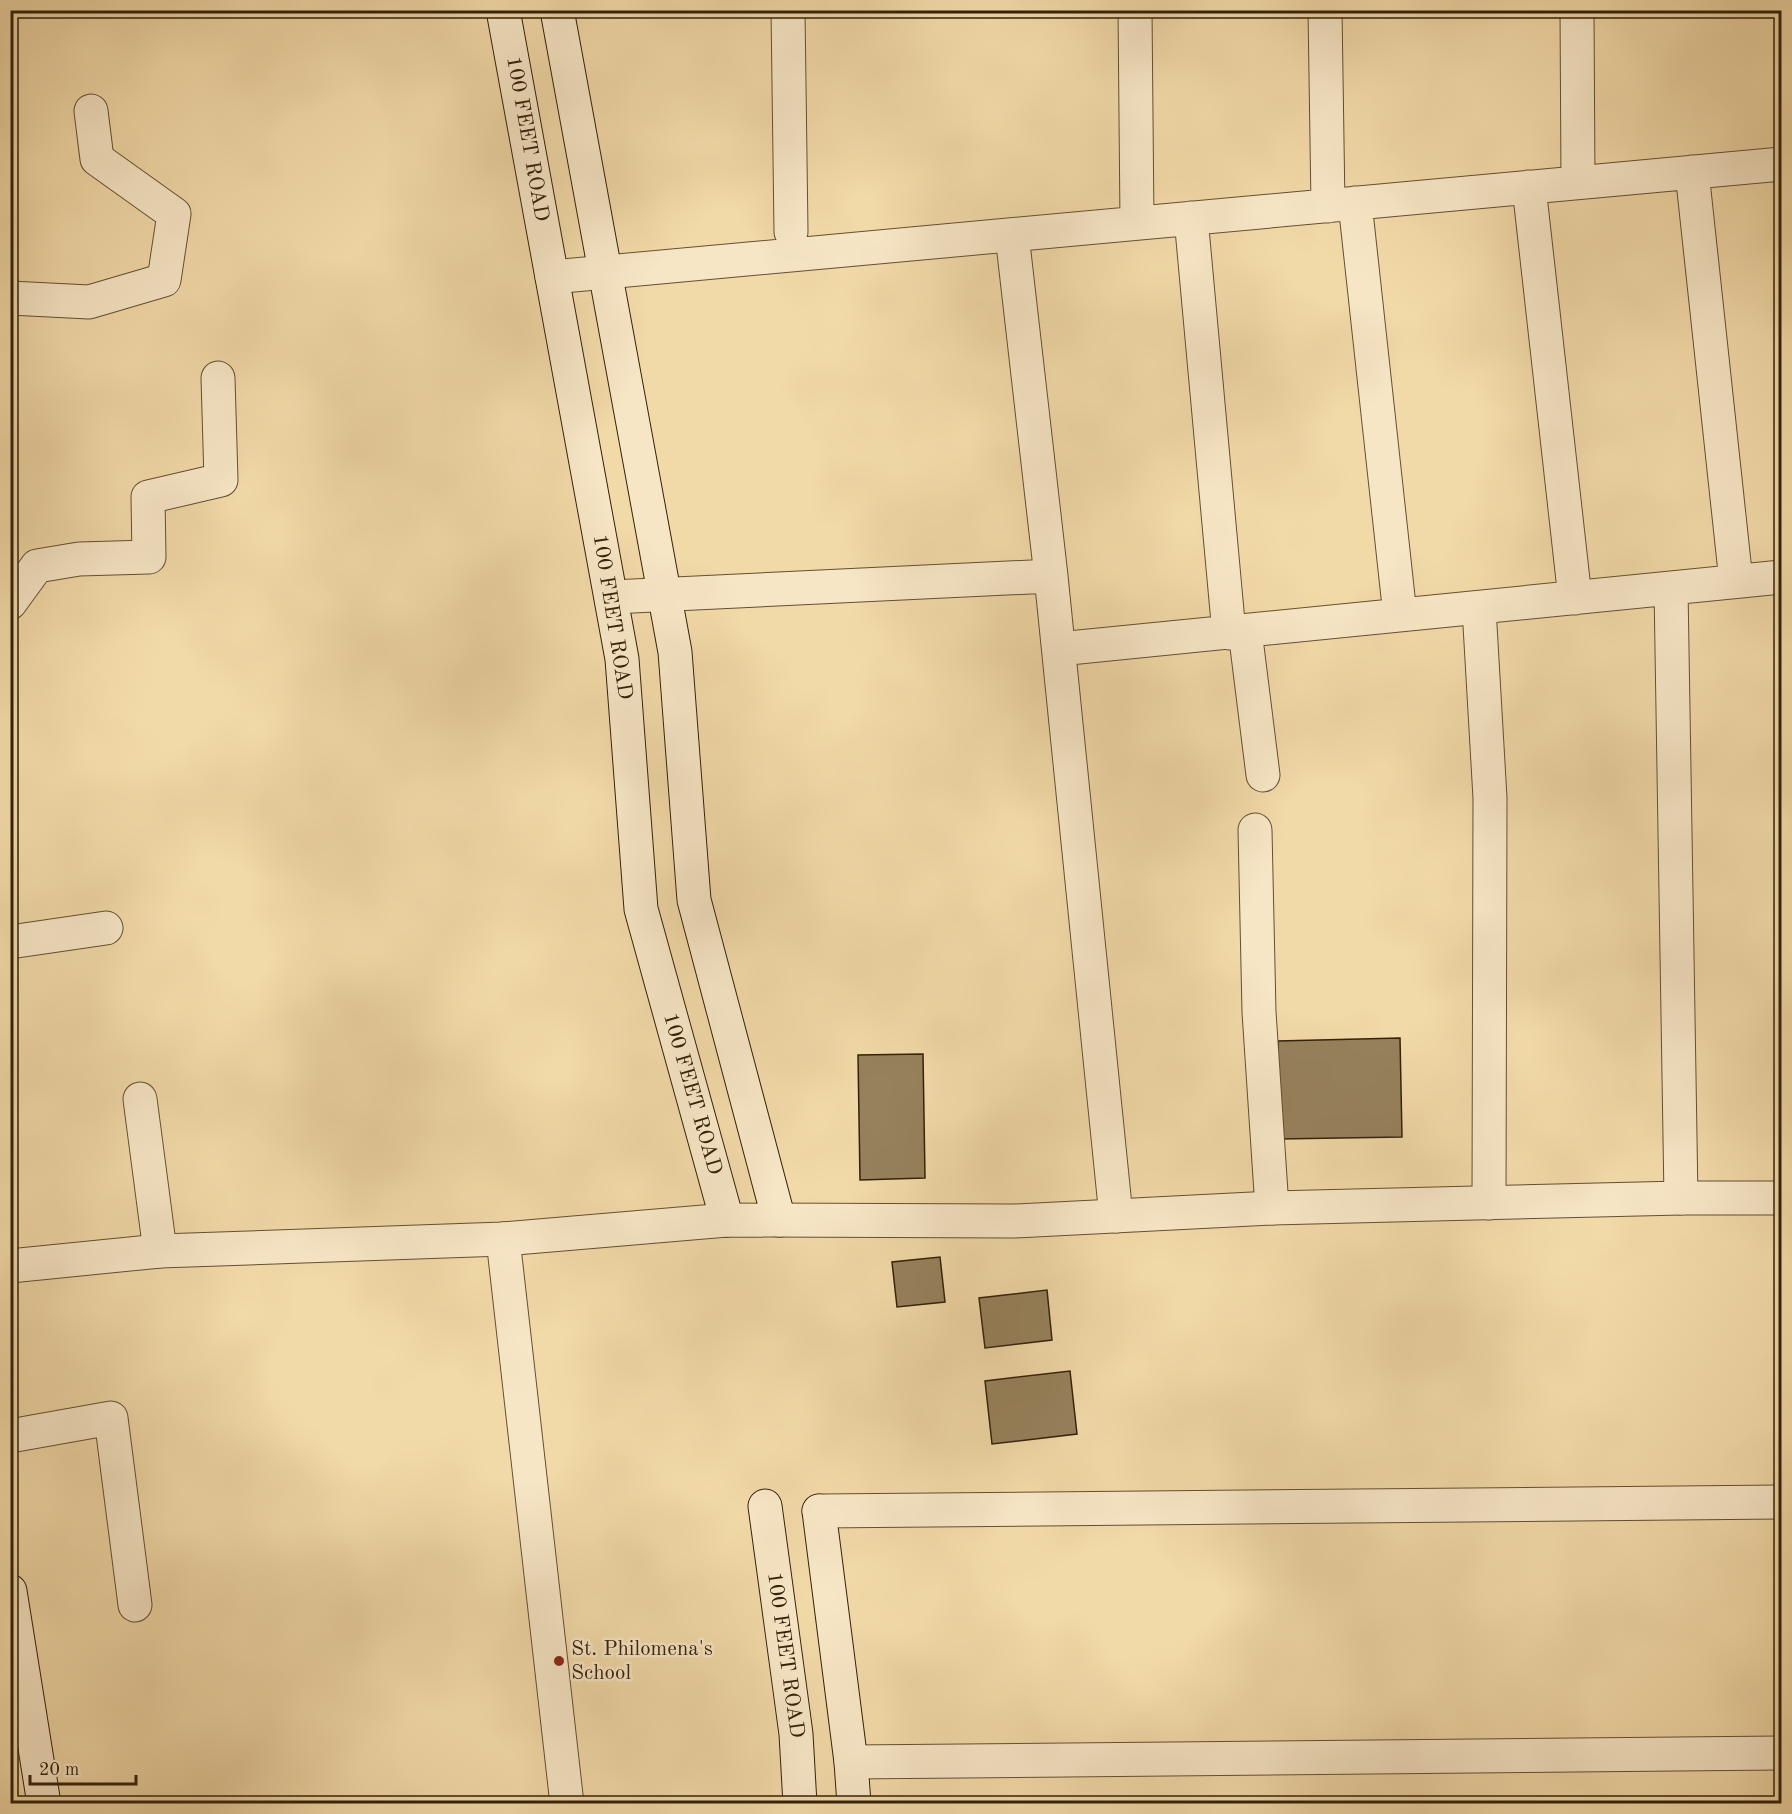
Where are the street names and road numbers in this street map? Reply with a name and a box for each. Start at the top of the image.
street label: 100 FEET ROAD [502,55,552,223]
street label: 100 FEET ROAD [589,533,635,701]
street label: 100 FEET ROAD [659,1011,725,1177]
street label: 100 FEET ROAD [763,1571,807,1739]

